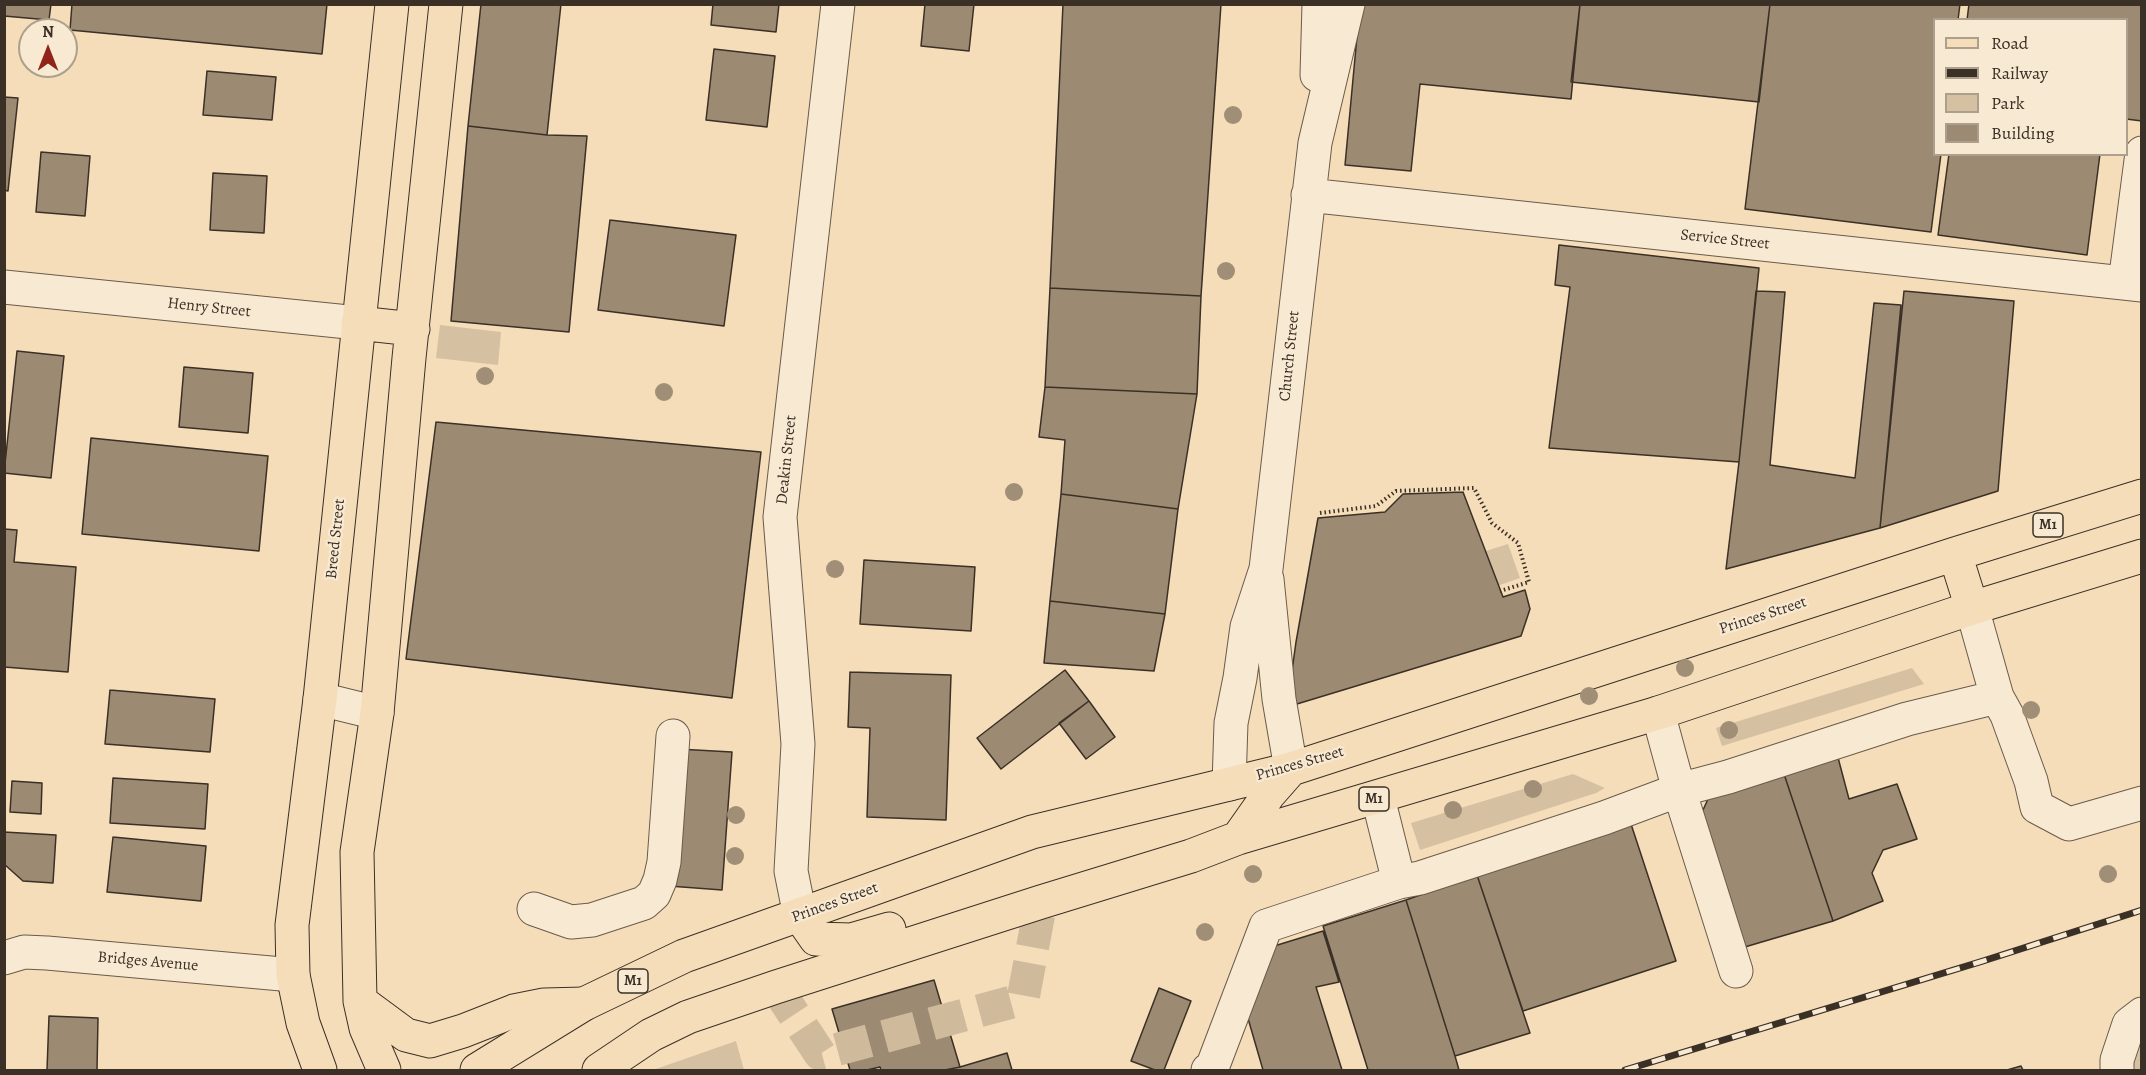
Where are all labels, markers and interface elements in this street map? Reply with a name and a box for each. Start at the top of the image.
north arrow [18,18,78,78]
legend [1933,18,2128,156]
text: N [42,21,54,43]
text: Road [1991,31,2028,55]
text: Railway [1991,61,2048,85]
text: Park [1991,91,2025,115]
text: Building [1991,121,2055,145]
street label: Service Street [1679,226,1771,254]
street label: Henry Street [166,294,252,322]
street label: Church Street [1276,310,1304,402]
street label: Deakin Street [773,414,801,506]
street label: Breed Street [322,498,350,580]
road number: M1 [2033,513,2063,537]
street label: Princes Street [1717,593,1809,639]
street label: Princes Street [1254,742,1346,786]
road number: M1 [1359,787,1389,811]
street label: Princes Street [789,878,881,928]
street label: Bridges Avenue [97,948,199,976]
road number: M1 [618,969,648,993]

